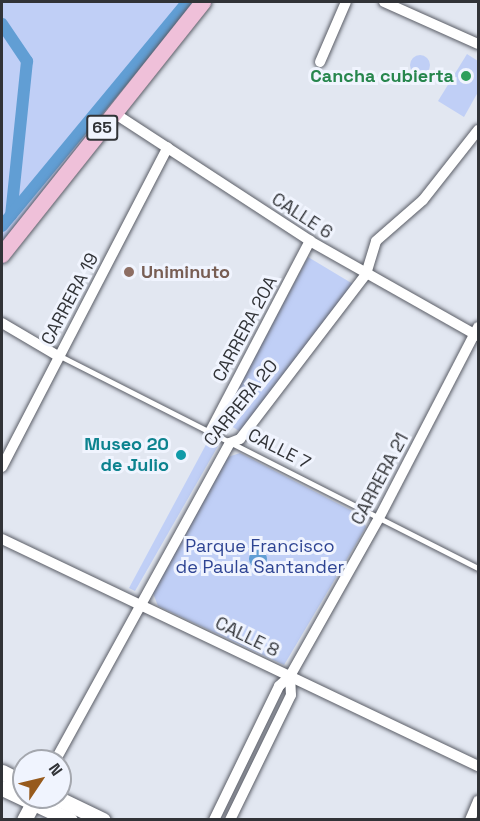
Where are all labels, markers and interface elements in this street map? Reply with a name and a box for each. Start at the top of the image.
place label: Cancha cubierta [310,65,454,87]
marker: Cancha cubierta [459,69,473,83]
road number: 65 [86,115,118,141]
street label: CALLE 6 [268,188,336,244]
street label: CARRERA 19 [37,249,103,349]
place label: Uniminuto [141,261,230,283]
marker: Uniminuto [122,265,136,279]
street label: CARRERA 20A [208,272,282,386]
street label: CARRERA 20 [199,355,283,451]
street label: CALLE 7 [244,424,314,474]
street label: CARRERA 21 [347,429,413,529]
place label: Museo 20 de Julio [84,434,169,476]
marker: Museo 20 de Julio [174,448,188,462]
park label: Parque Francisco de Paula Santander [176,536,344,578]
street label: CALLE 8 [212,612,282,662]
north arrow [12,749,72,809]
text: N [44,759,67,780]

